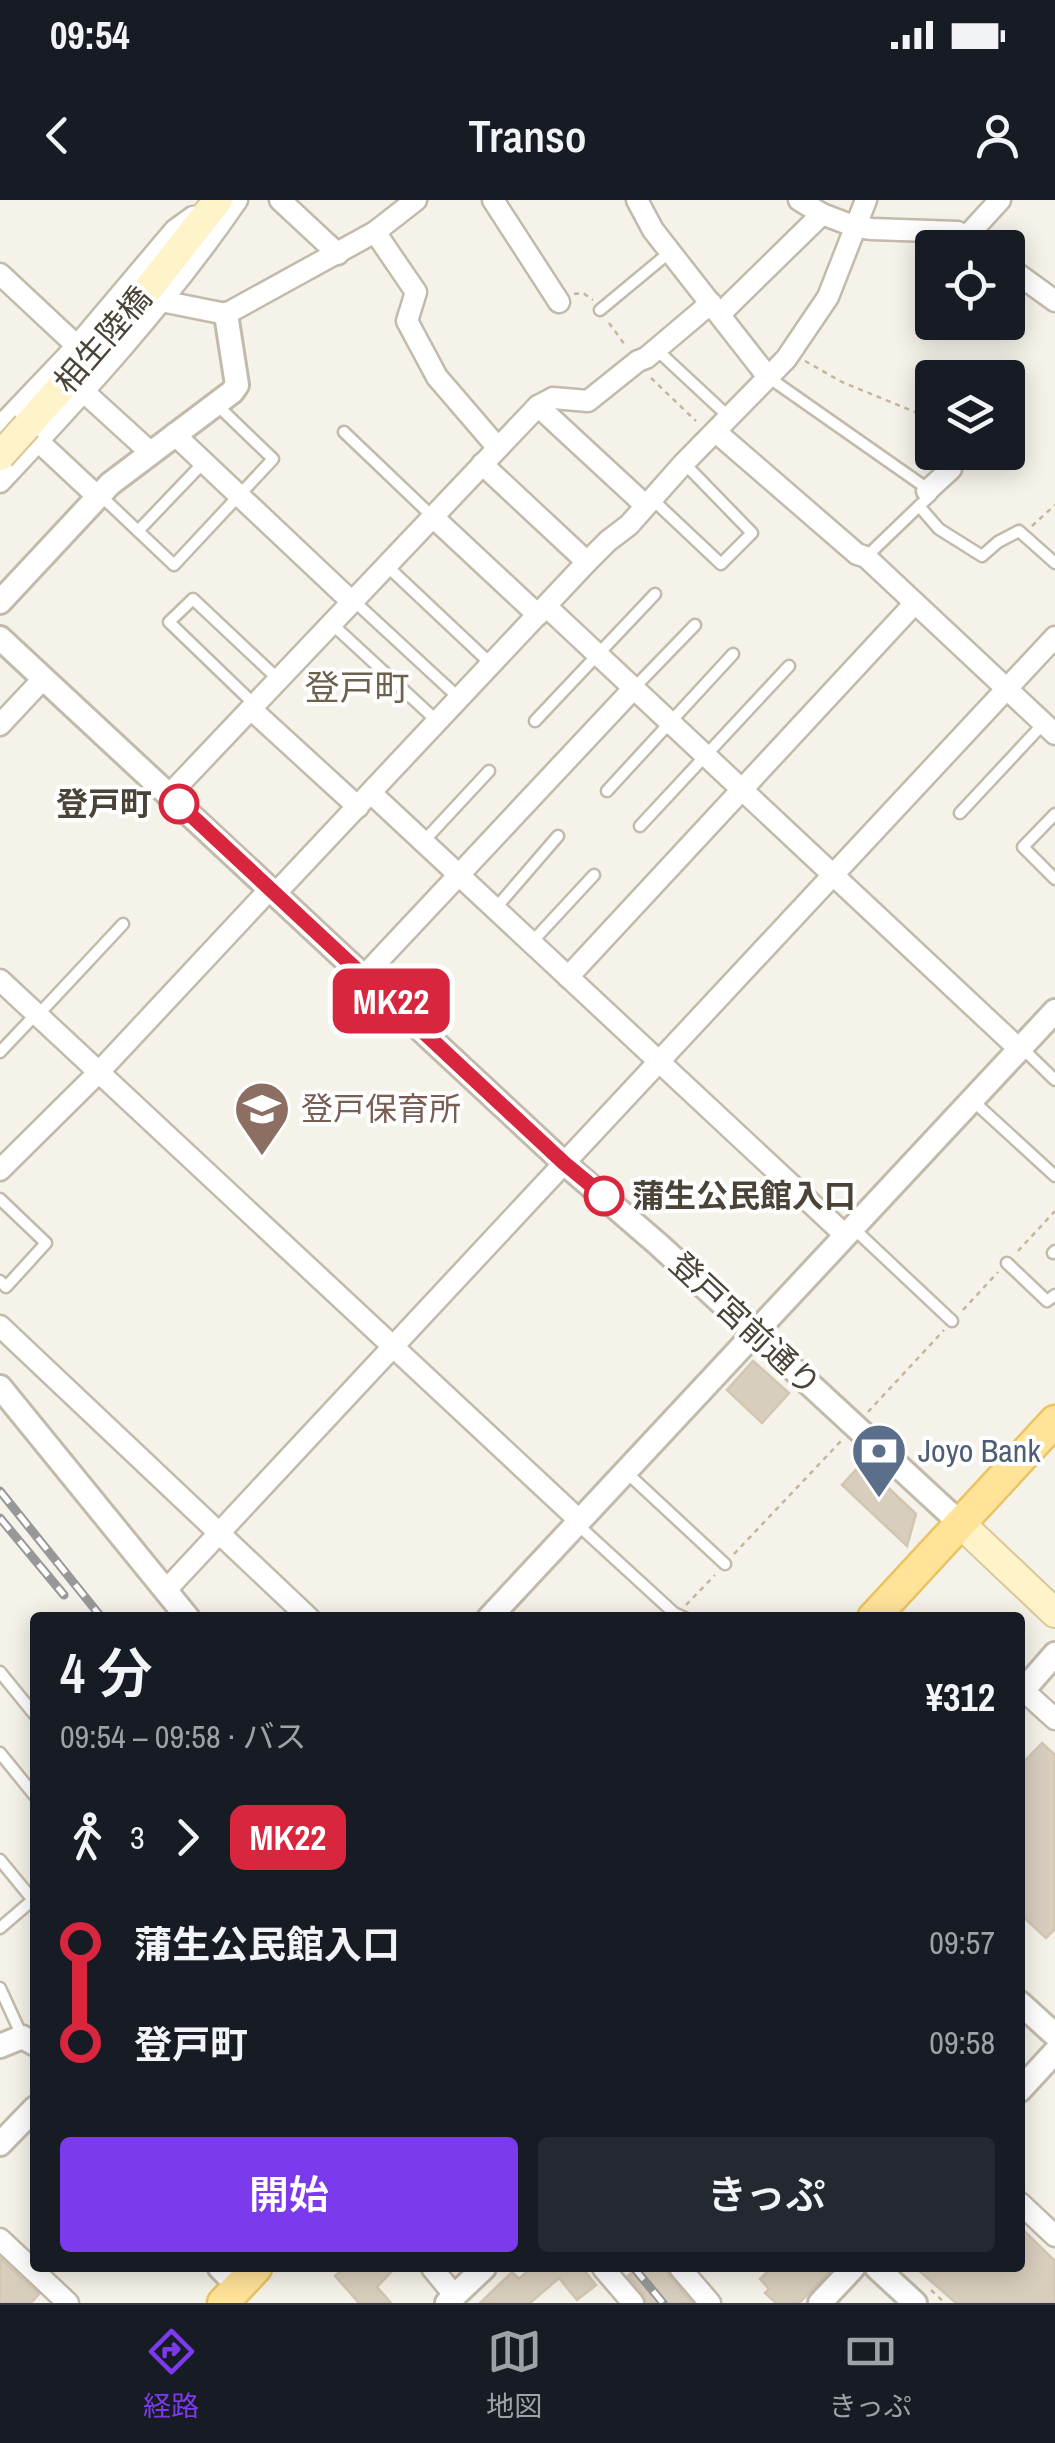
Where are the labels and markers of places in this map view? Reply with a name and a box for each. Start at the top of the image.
place label: 登戸町 [56,782,152,825]
marker: 登戸町 [160,785,198,823]
school or university icon: 登戸保育所 [232,1079,292,1158]
place label: 登戸保育所 [301,1087,461,1130]
place label: 蒲生公民館入口 [632,1174,856,1217]
marker: 蒲生公民館入口 [585,1177,623,1215]
bank icon: Joyo Bank [849,1421,909,1500]
place label: Joyo Bank [918,1429,1041,1472]

